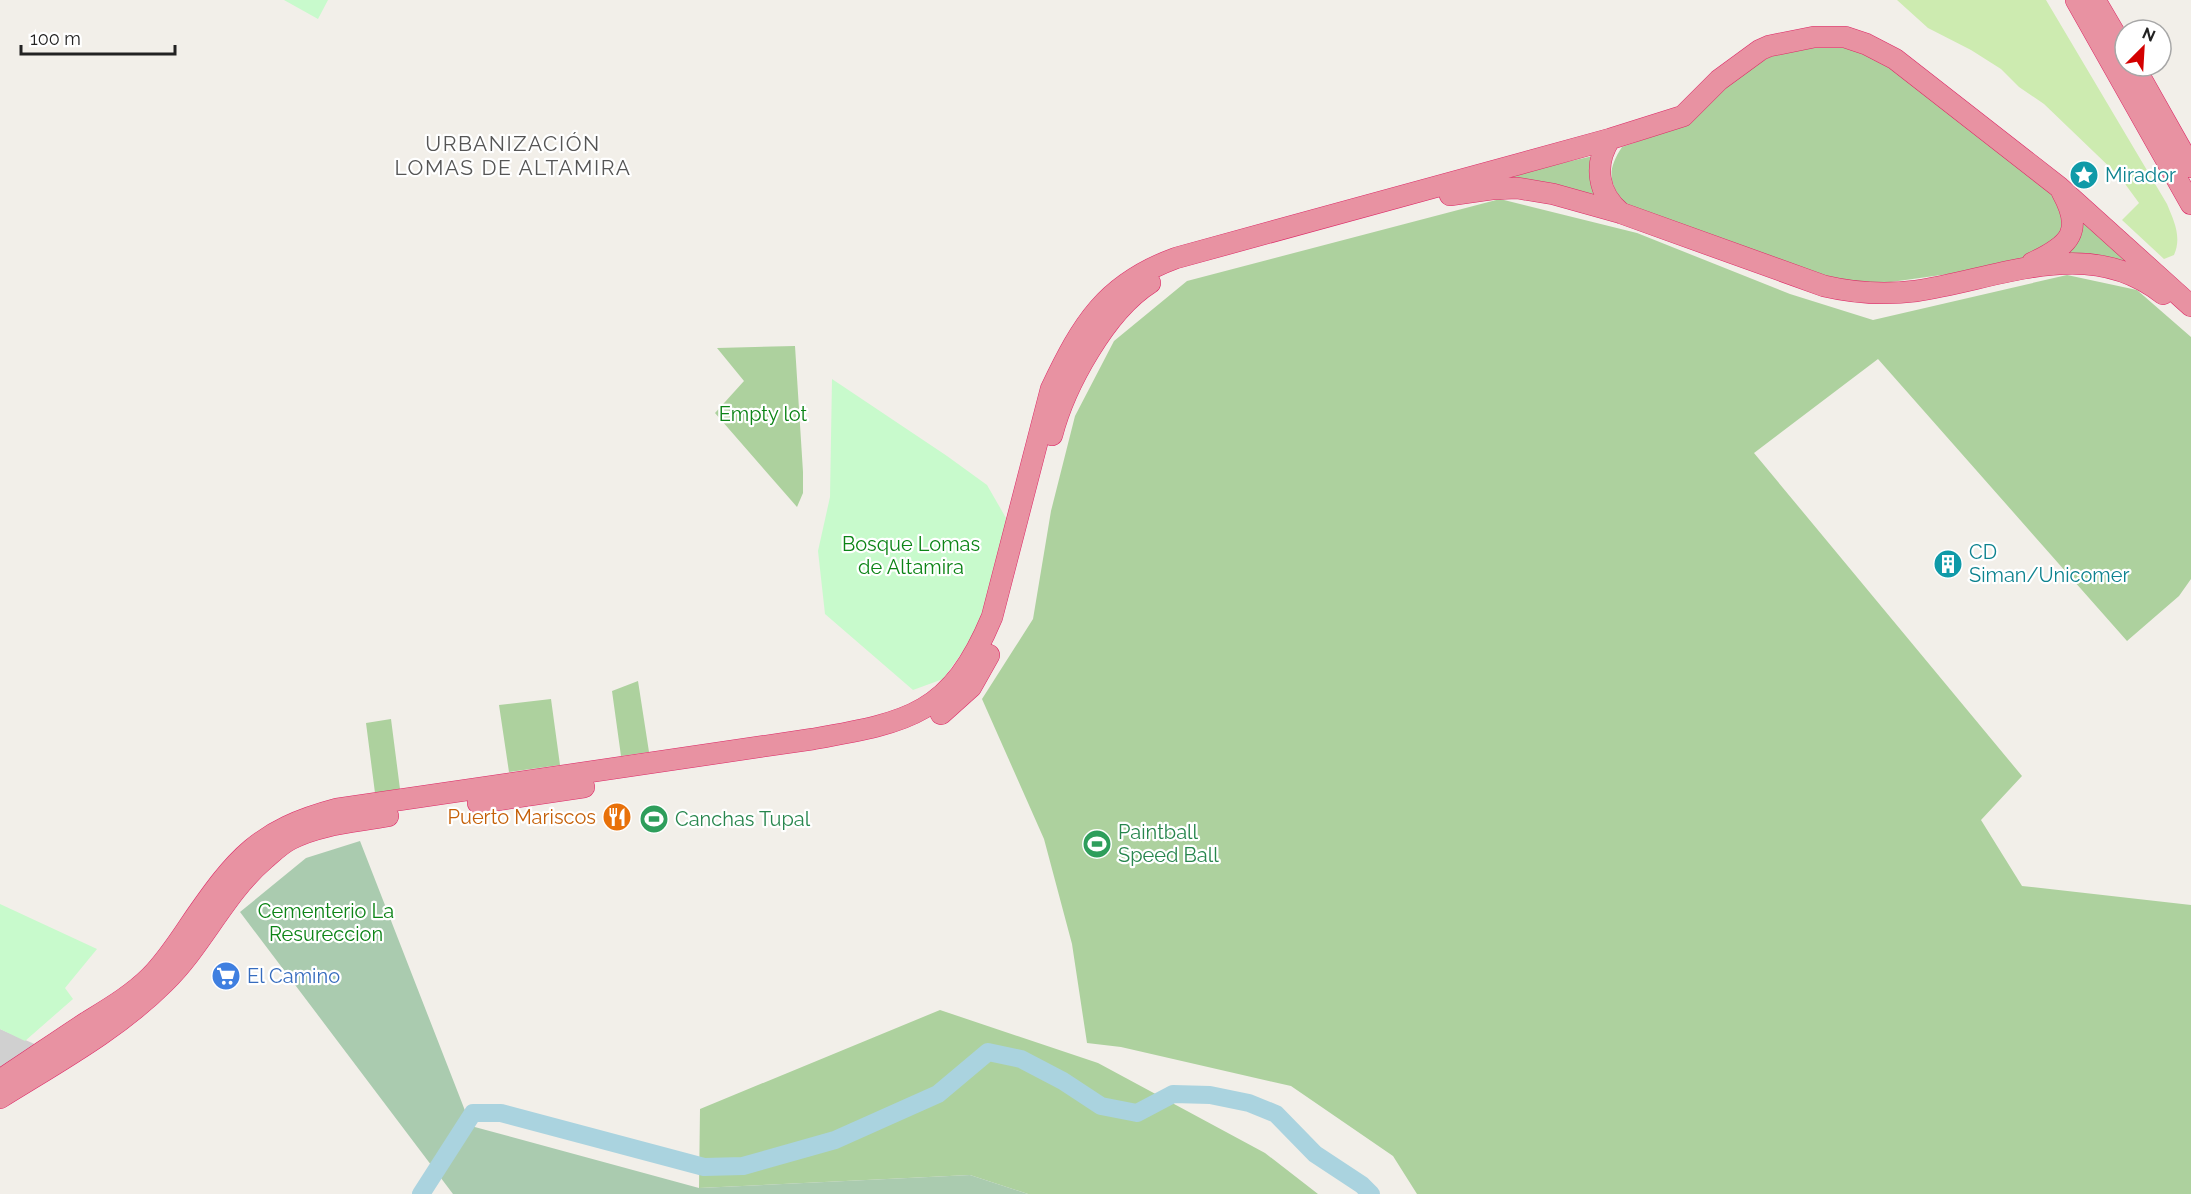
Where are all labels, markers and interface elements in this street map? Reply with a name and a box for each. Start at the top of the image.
scale bar [21,18,176,56]
north arrow [2113,18,2173,78]
text: N [2139,24,2158,46]
text: 100 m [30,28,81,49]
district label: URBANIZACIÓN LOMAS DE ALTAMIRA [394,131,632,180]
place icon: Mirador [2068,159,2100,191]
place label: Mirador [2105,163,2176,187]
park label: Empty lot [719,402,808,426]
park label: Bosque Lomas de Altamira [842,532,980,579]
place label: CD Siman/Unicomer [1969,540,2129,587]
building icon: CD Siman/Unicomer [1932,548,1964,580]
restaurant icon: Puerto Mariscos [601,801,633,833]
sports icon: Canchas Tupal [638,803,670,835]
place label: Puerto Mariscos [448,805,596,829]
place label: Canchas Tupal [675,807,811,831]
place label: Paintball Speed Ball [1118,820,1219,867]
sports icon: Paintball Speed Ball [1081,828,1113,860]
park label: Cementerio La Resureccion [258,899,394,946]
supermarket icon: El Camino [210,960,242,992]
place label: El Camino [247,964,340,988]

